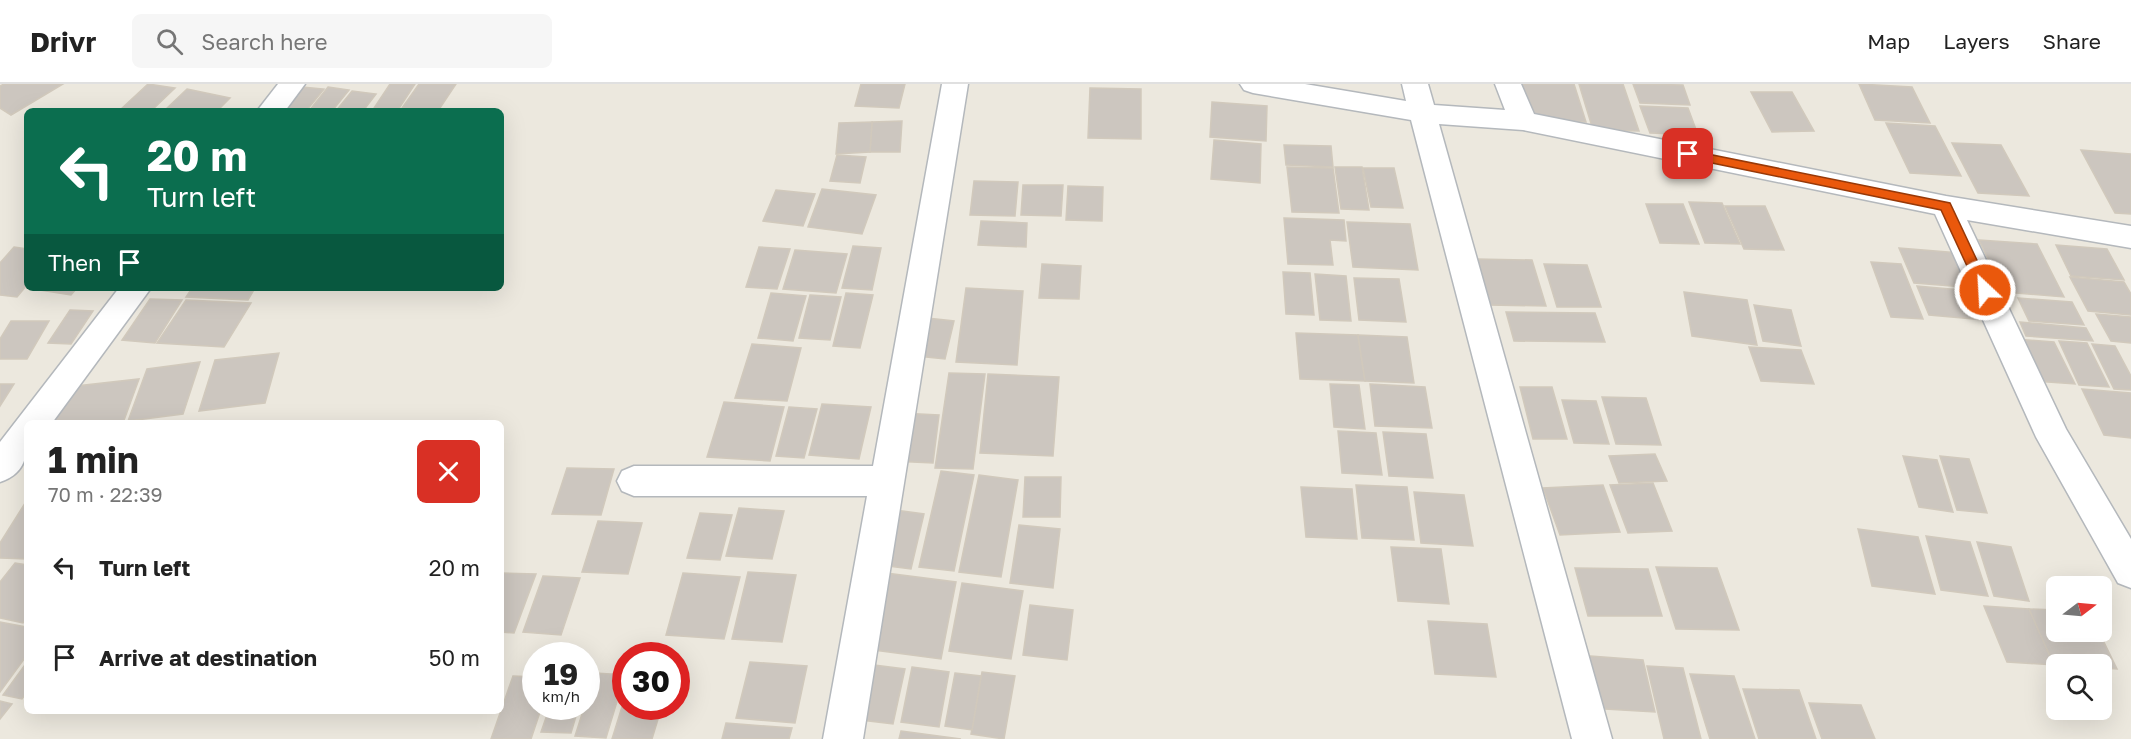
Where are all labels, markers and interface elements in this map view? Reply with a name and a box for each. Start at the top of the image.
search box [132,14,552,68]
text: Drivr [30,25,96,58]
icon: search [153,25,186,58]
text: Search here [201,28,327,55]
text: Map [1867,28,1910,54]
text: Layers [1943,28,2010,54]
text: Share [2043,28,2101,54]
pin [1662,128,1713,179]
text: 20 m [147,130,247,180]
icon: left [48,132,126,210]
icon: arrive [1671,137,1704,170]
text: Turn left [147,181,256,213]
icon: arrive [113,246,146,279]
text: Then [48,249,101,276]
position arrow [1953,258,2017,322]
text: 1 min [48,438,139,481]
button: close [417,440,480,503]
text: 70 m · 22:39 [48,482,163,506]
icon: left [48,551,81,584]
text: Turn left [99,554,190,581]
text: 20 m [429,554,480,581]
north arrow [2046,576,2112,642]
map controls [2046,576,2112,720]
icon: arrive [48,641,81,674]
speed limit sign: 30 [612,642,690,720]
text: Arrive at destination [99,644,317,671]
text: 50 m [429,644,480,671]
button: search [2046,654,2112,720]
text: 19 [544,656,578,692]
text: km/h [542,687,580,705]

